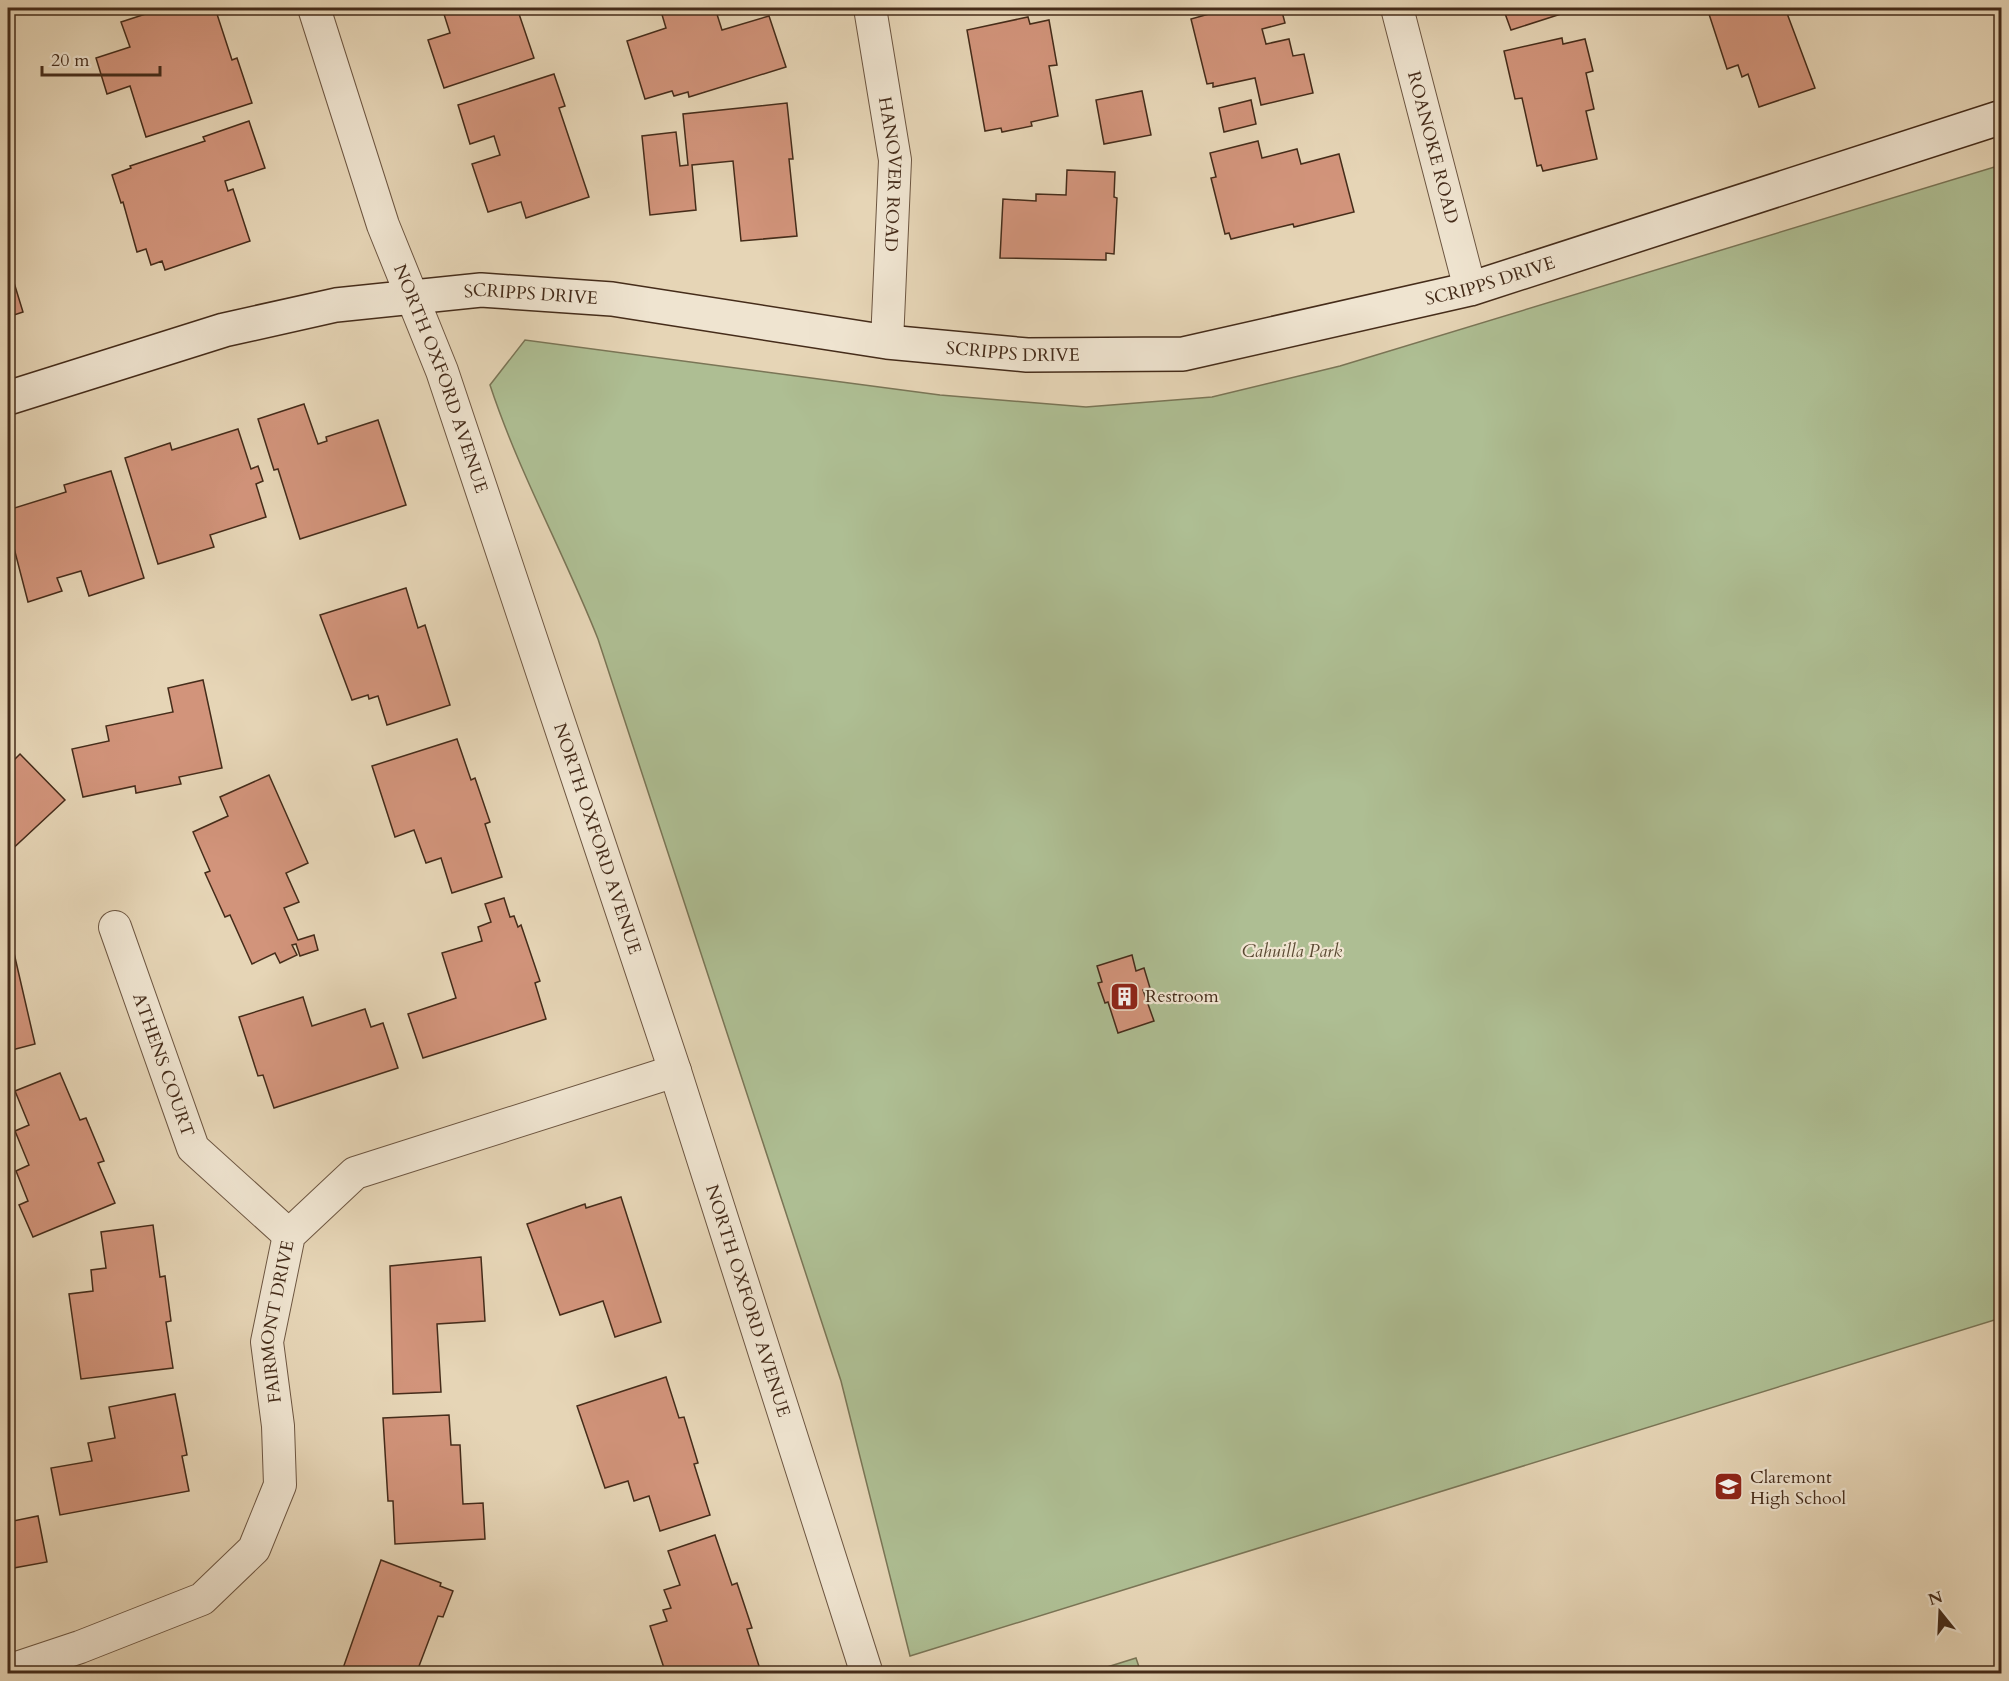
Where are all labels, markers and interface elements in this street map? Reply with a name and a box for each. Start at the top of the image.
scale bar [42,39,160,77]
text: 20 m [51,48,90,73]
street label: ROANOKE ROAD [1401,68,1465,226]
street label: HANOVER ROAD [872,95,908,252]
street label: SCRIPPS DRIVE [1423,250,1558,311]
street label: NORTH OXFORD AVENUE [388,260,494,496]
street label: SCRIPPS DRIVE [463,277,599,310]
street label: SCRIPPS DRIVE [945,335,1080,368]
street label: NORTH OXFORD AVENUE [548,720,648,958]
park label: Cahuilla Park [1242,939,1342,964]
building icon: Restroom [1108,980,1140,1012]
place label: Restroom [1145,984,1219,1009]
street label: ATHENS COURT [127,989,201,1140]
street label: NORTH OXFORD AVENUE [699,1181,797,1420]
street label: FAIRMONT DRIVE [254,1238,300,1405]
place label: Claremont High School [1750,1465,1846,1511]
school or university icon: Claremont High School [1713,1471,1745,1503]
north arrow [1910,1582,1970,1642]
text: N [1926,1586,1946,1611]

